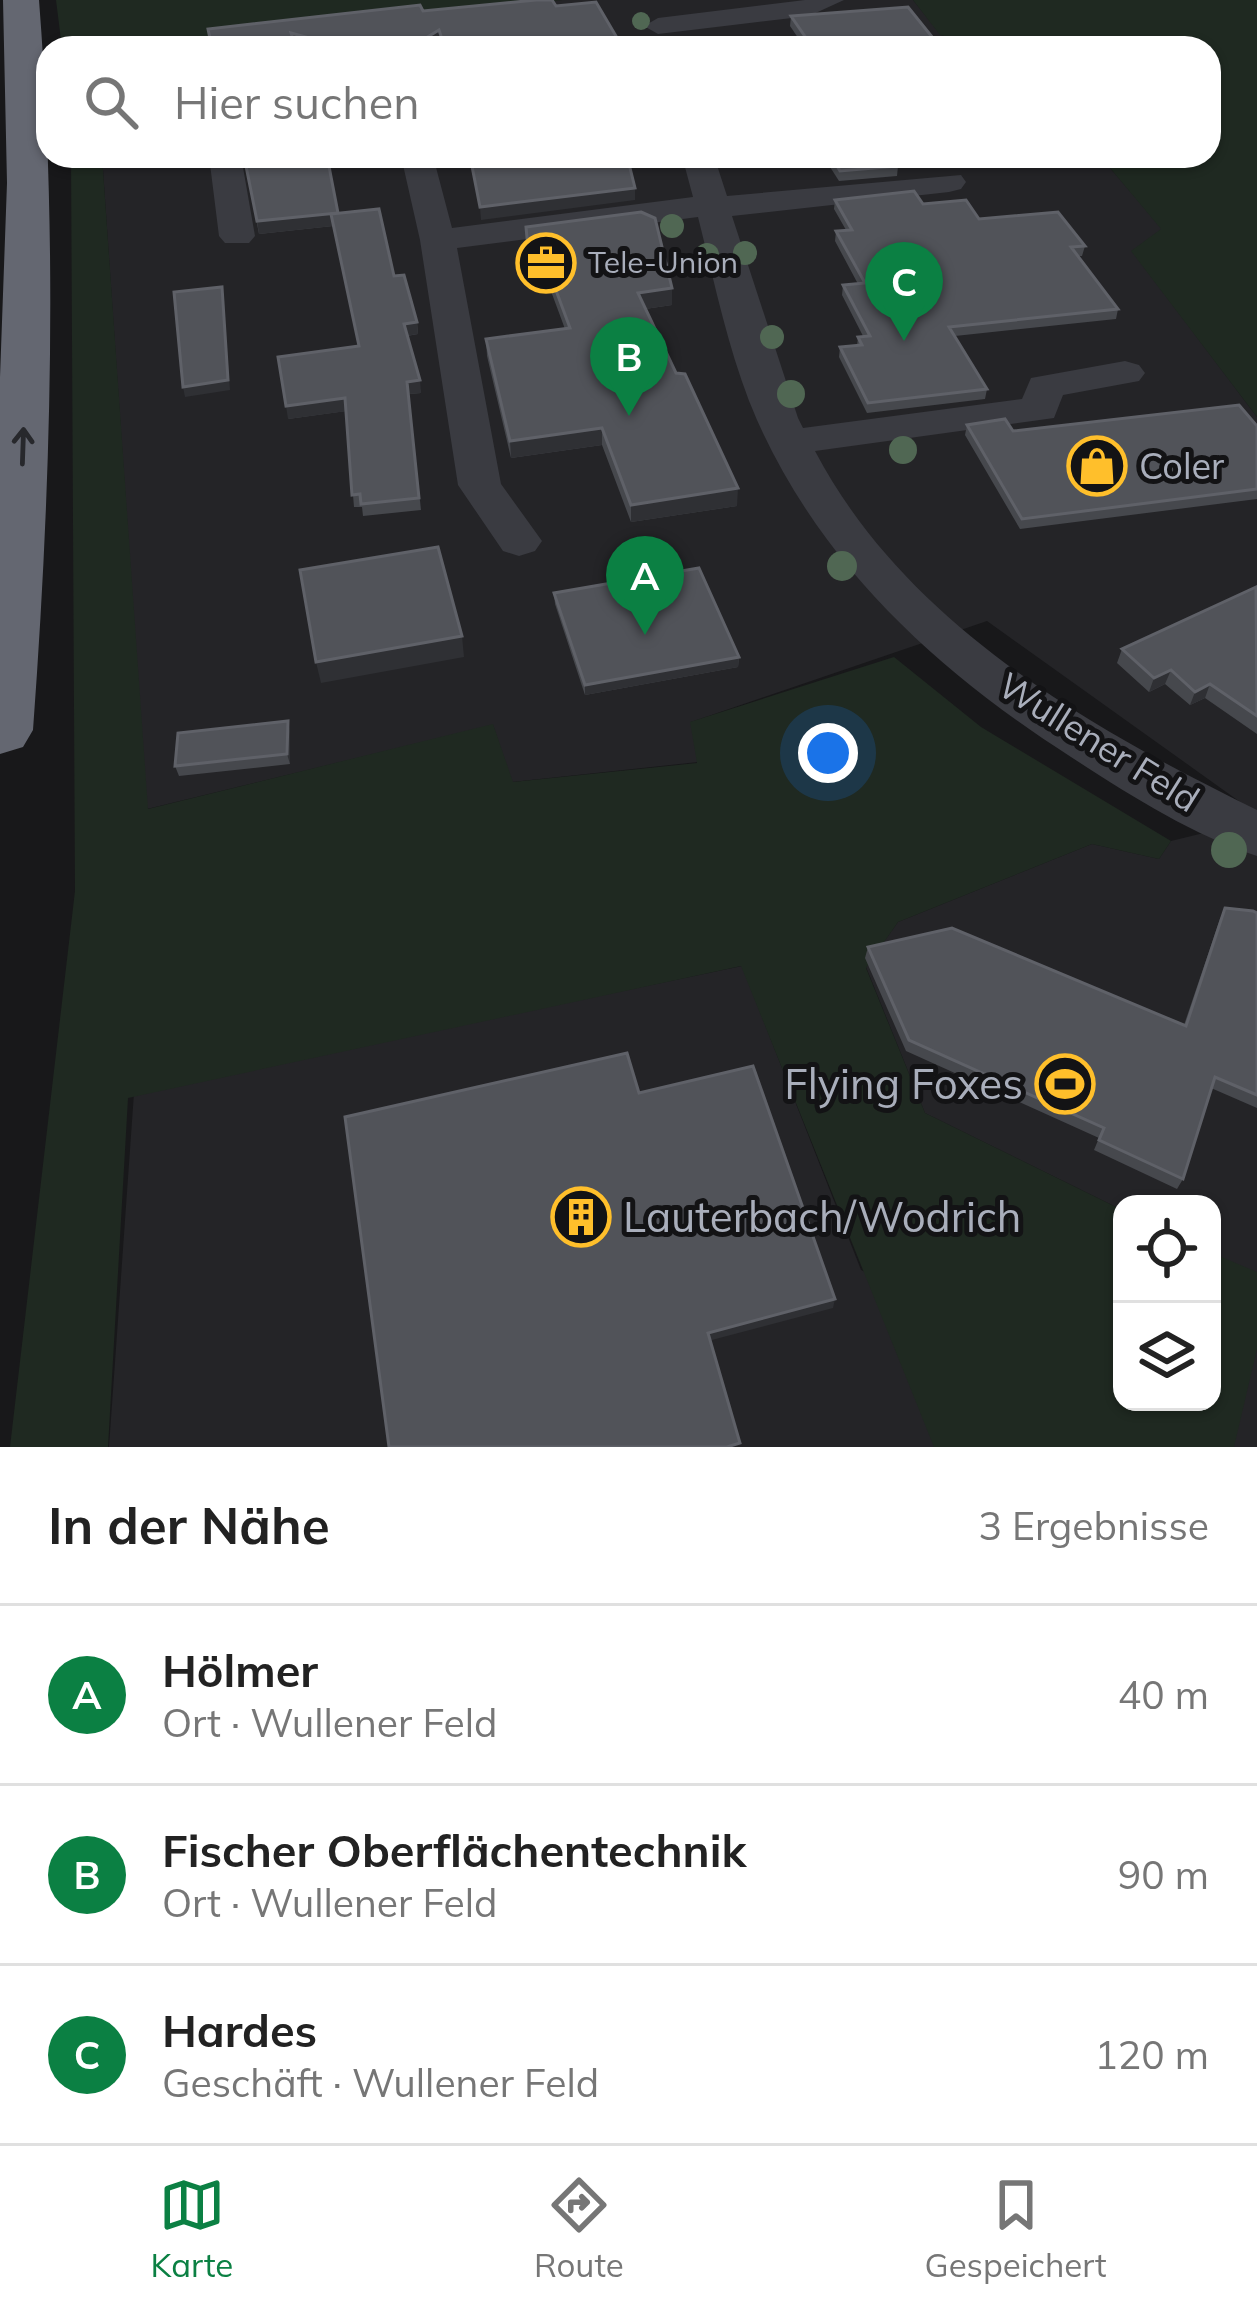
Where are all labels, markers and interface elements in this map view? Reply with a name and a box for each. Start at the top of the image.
search box [36,36,1221,168]
icon: search [78,69,144,135]
text: Hier suchen [174,74,420,130]
office icon: Tele-Union [515,232,577,294]
pin: C [865,242,943,341]
place label: Tele-Union [588,243,738,281]
pin: B [590,317,668,416]
one-way arrow [12,427,35,466]
shop icon: Coler [1066,435,1128,497]
place label: Coler [1139,443,1224,488]
pin: A [606,536,684,635]
street label: Wullener Feld [991,662,1208,821]
your location [798,723,858,783]
sports icon: Flying Foxes [1034,1053,1096,1115]
place label: Flying Foxes [784,1057,1023,1110]
building icon: Lauterbach/Wodrich [550,1186,612,1248]
place label: Lauterbach/Wodrich [623,1190,1021,1243]
map controls [1113,1195,1221,1411]
button: locate [1113,1195,1221,1303]
button: layers [1113,1303,1221,1411]
text: In der Nähe [48,1493,330,1557]
text: 3 Ergebnisse [978,1501,1209,1550]
text: Hölmer [162,1642,318,1698]
text: A [72,1670,102,1719]
text: 40 m [1118,1670,1209,1719]
text: Ort · Wullener Feld [162,1698,498,1747]
text: Fischer Oberflächentechnik [162,1822,746,1878]
text: B [74,1850,100,1899]
text: 90 m [1118,1850,1209,1899]
text: Ort · Wullener Feld [162,1878,498,1927]
text: Hardes [162,2002,317,2058]
text: C [74,2030,100,2079]
text: 120 m [1094,2030,1209,2079]
text: Geschäft · Wullener Feld [162,2058,599,2107]
tab: Karte [150,2172,233,2285]
tab: Route [534,2172,624,2285]
tab: Gespeichert [925,2172,1107,2285]

